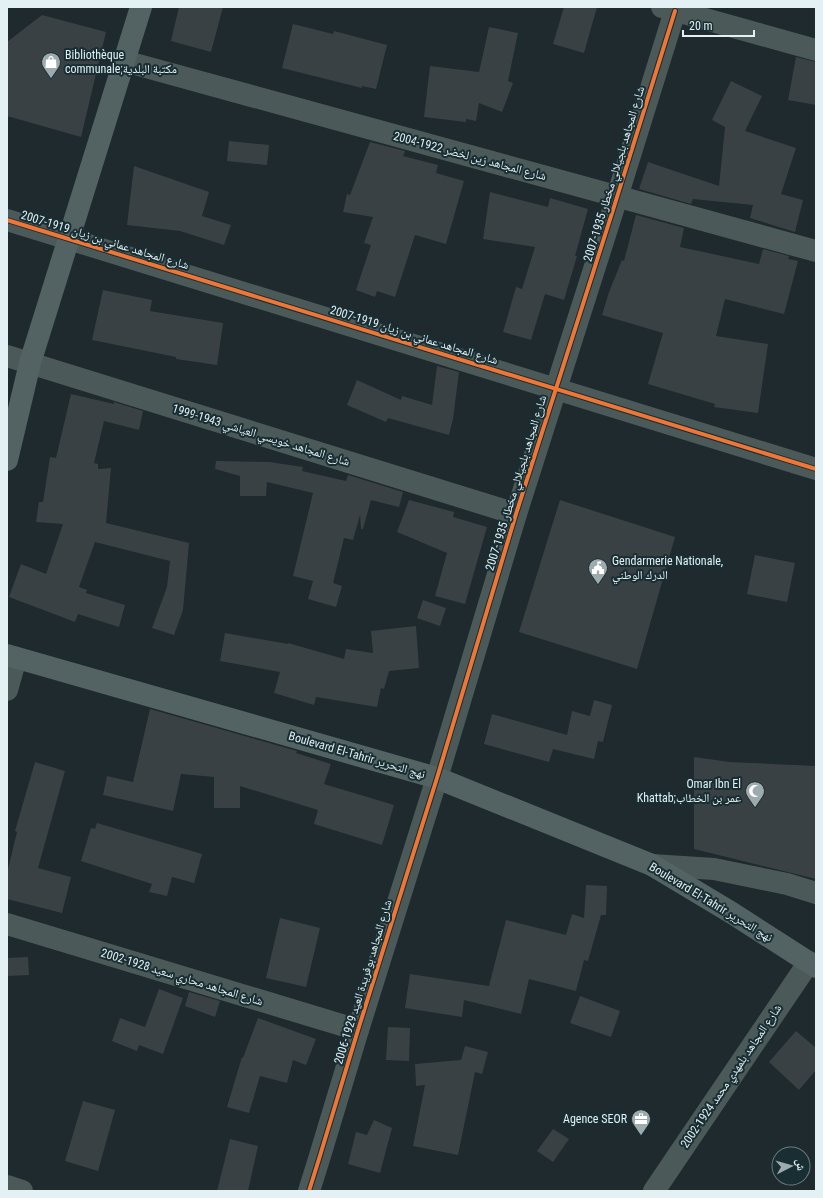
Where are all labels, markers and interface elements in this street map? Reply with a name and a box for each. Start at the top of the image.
scale bar [683,12,754,38]
text: 20 m [689,19,713,33]
place label: Bibliothèque communale;مكتبة البلدية [65,48,177,76]
shop icon: Bibliothèque communale;مكتبة البلدية [40,51,62,79]
street label: شارع المجاهد بلجيلالي مخطار 1935-2007 [581,84,650,264]
street label: شارع المجاهد زين لخضر 1922-2004 [392,129,548,184]
street label: شارع المجاهد عماني بن زيان 1919-2007 [18,208,191,275]
street label: شارع المجاهد عماني بن زيان 1919-2007 [327,303,500,370]
street label: شارع المجاهد بلجيلالي مخطار 1935-2007 [483,393,552,573]
street label: شارع المجاهد خويسي العياشي 1943-1999 [170,401,352,472]
place label: Gendarmerie Nationale, الدرك الوطني [612,554,723,585]
public building icon: Gendarmerie Nationale, الدرك الوطني [587,557,609,585]
street label: Boulevard El-Tahrir نهج التحرير [287,729,427,781]
place label: Omar Ibn El Khattab;عمر بن الخطاب [637,777,741,805]
mosque icon: Omar Ibn El Khattab;عمر بن الخطاب [744,780,766,808]
street label: Boulevard El-Tahrir نهج التحرير [647,860,775,945]
street label: شارع المجاهد بوفريدة العيد 1929-2006 [331,898,396,1066]
street label: شارع المجاهد محاري سعيد 1928-2002 [98,946,265,1011]
street label: شارع المجاهد بلمهدي محمد 1924-2002 [678,1001,787,1152]
office icon: Agence SEOR [630,1108,652,1136]
place label: Agence SEOR [563,1112,628,1126]
north arrow [771,1146,811,1186]
text: ش [792,1159,808,1172]

